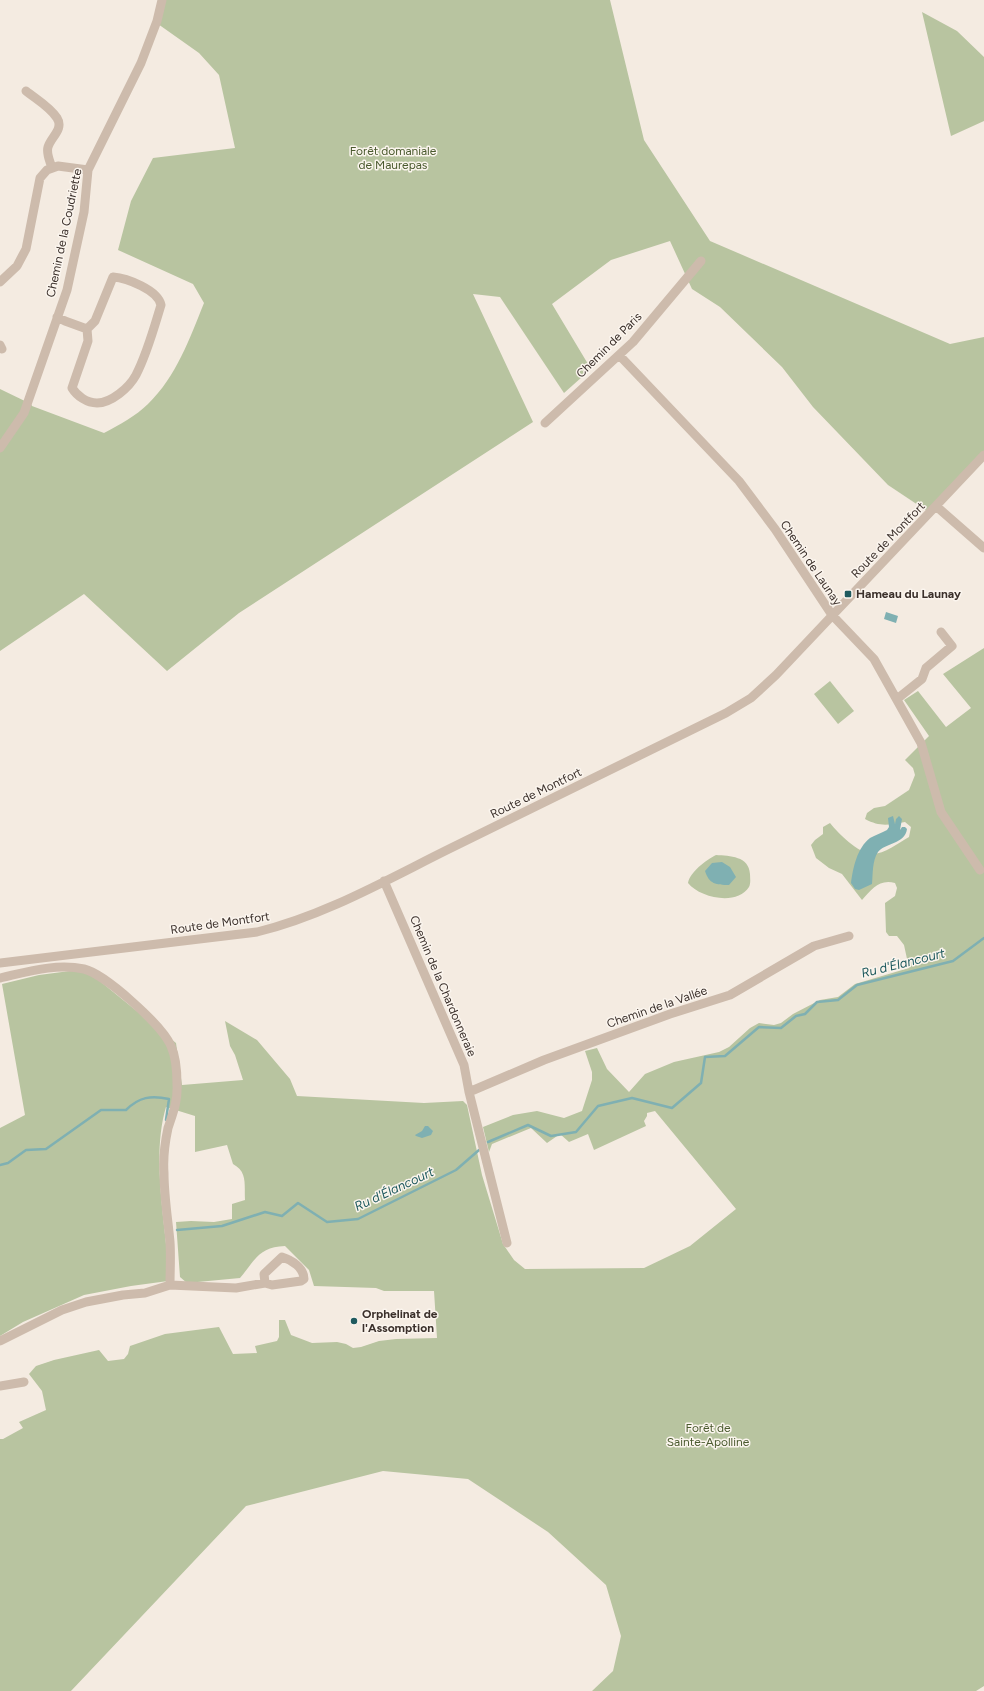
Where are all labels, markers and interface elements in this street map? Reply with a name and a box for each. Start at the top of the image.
park label: Forêt domaniale de Maurepas [350,144,437,172]
street label: Chemin de la Coudriette [44,167,85,299]
street label: Chemin de Paris [573,309,645,381]
street label: Route de Montfort [848,499,928,581]
street label: Chemin de Launay [777,518,845,609]
place label: Hameau du Launay [856,587,961,601]
marker: Hameau du Launay [843,589,853,599]
street label: Route de Montfort [488,765,584,821]
street label: Route de Montfort [169,909,271,937]
street label: Chemin de la Chardonneraie [407,913,479,1059]
water label: Ru d'Élancourt [860,945,947,981]
street label: Chemin de la Vallée [605,983,709,1031]
water label: Ru d'Élancourt [352,1164,437,1214]
place label: Orphelinat de l'Assomption [362,1307,438,1335]
marker: Orphelinat de l'Assomption [349,1316,359,1326]
park label: Forêt de Sainte-Apolline [667,1421,750,1449]

